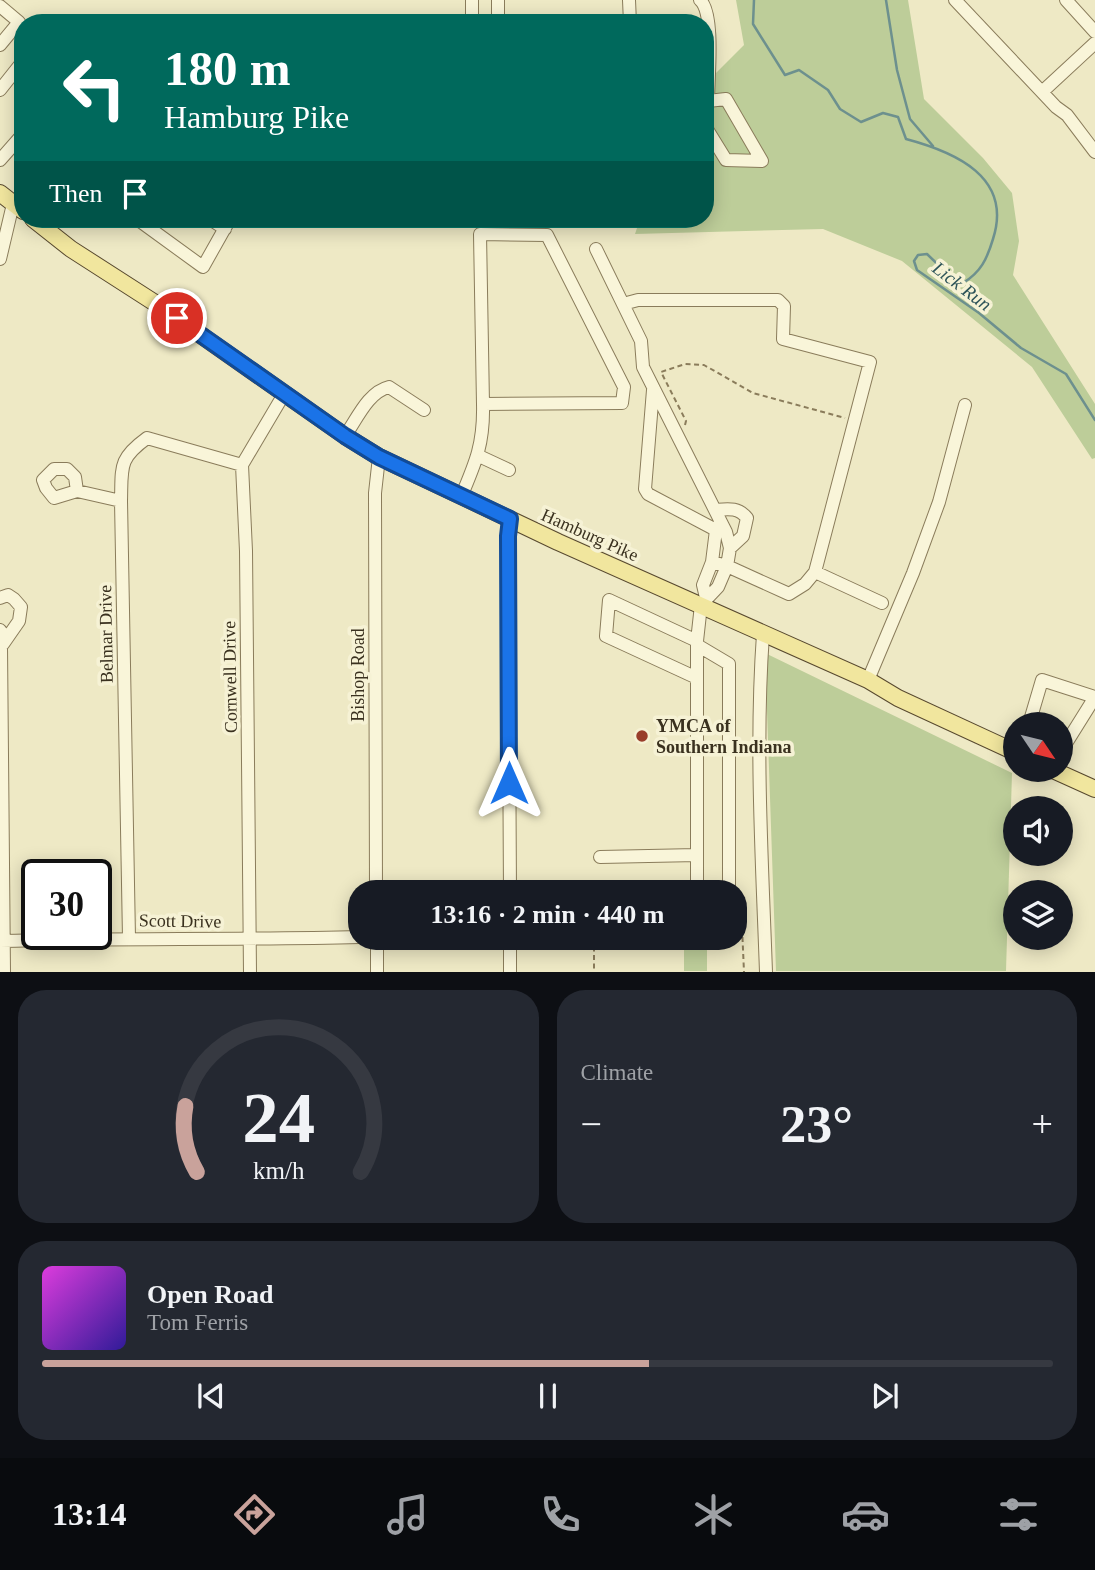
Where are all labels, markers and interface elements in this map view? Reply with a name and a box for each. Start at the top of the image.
text: 180 m [164,41,291,96]
icon: left [49,42,140,133]
text: Hamburg Pike [164,99,349,135]
icon: arrive [116,175,154,213]
text: Then [49,179,102,208]
water label: Lick Run [928,257,996,315]
pin [147,288,207,348]
icon: arrive [158,299,196,337]
street label: Hamburg Pike [538,505,642,565]
street label: Belmar Drive [95,585,117,683]
street label: Cornwell Drive [219,621,241,733]
street label: Bishop Road [348,628,368,722]
north arrow [1003,712,1073,782]
map controls [1003,712,1073,950]
place label: YMCA of Southern Indiana [656,716,792,757]
marker: YMCA of Southern Indiana [634,728,650,744]
position arrow [472,746,546,820]
button: sound [1003,796,1073,866]
speed limit sign: 30 [21,859,112,950]
button: layers [1003,880,1073,950]
text: 13:16 · 2 min · 440 m [431,900,665,929]
street label: Scott Drive [139,910,221,932]
text: Climate [581,1060,653,1085]
text: 24 [242,1078,315,1159]
text: 23° [780,1096,853,1153]
text: − [581,1103,602,1145]
text: + [1032,1103,1053,1145]
text: km/h [253,1157,304,1184]
text: Open Road [147,1280,273,1309]
text: Tom Ferris [147,1310,248,1335]
icon: previous [192,1377,230,1415]
icon: pause [529,1377,567,1415]
icon: next [866,1377,904,1415]
icon: directions [230,1490,279,1539]
icon: music [383,1490,432,1539]
icon: phone [536,1490,585,1539]
icon: climate [689,1490,738,1539]
icon: car [841,1490,890,1539]
icon: filters [994,1490,1043,1539]
text: 13:14 [52,1496,127,1532]

